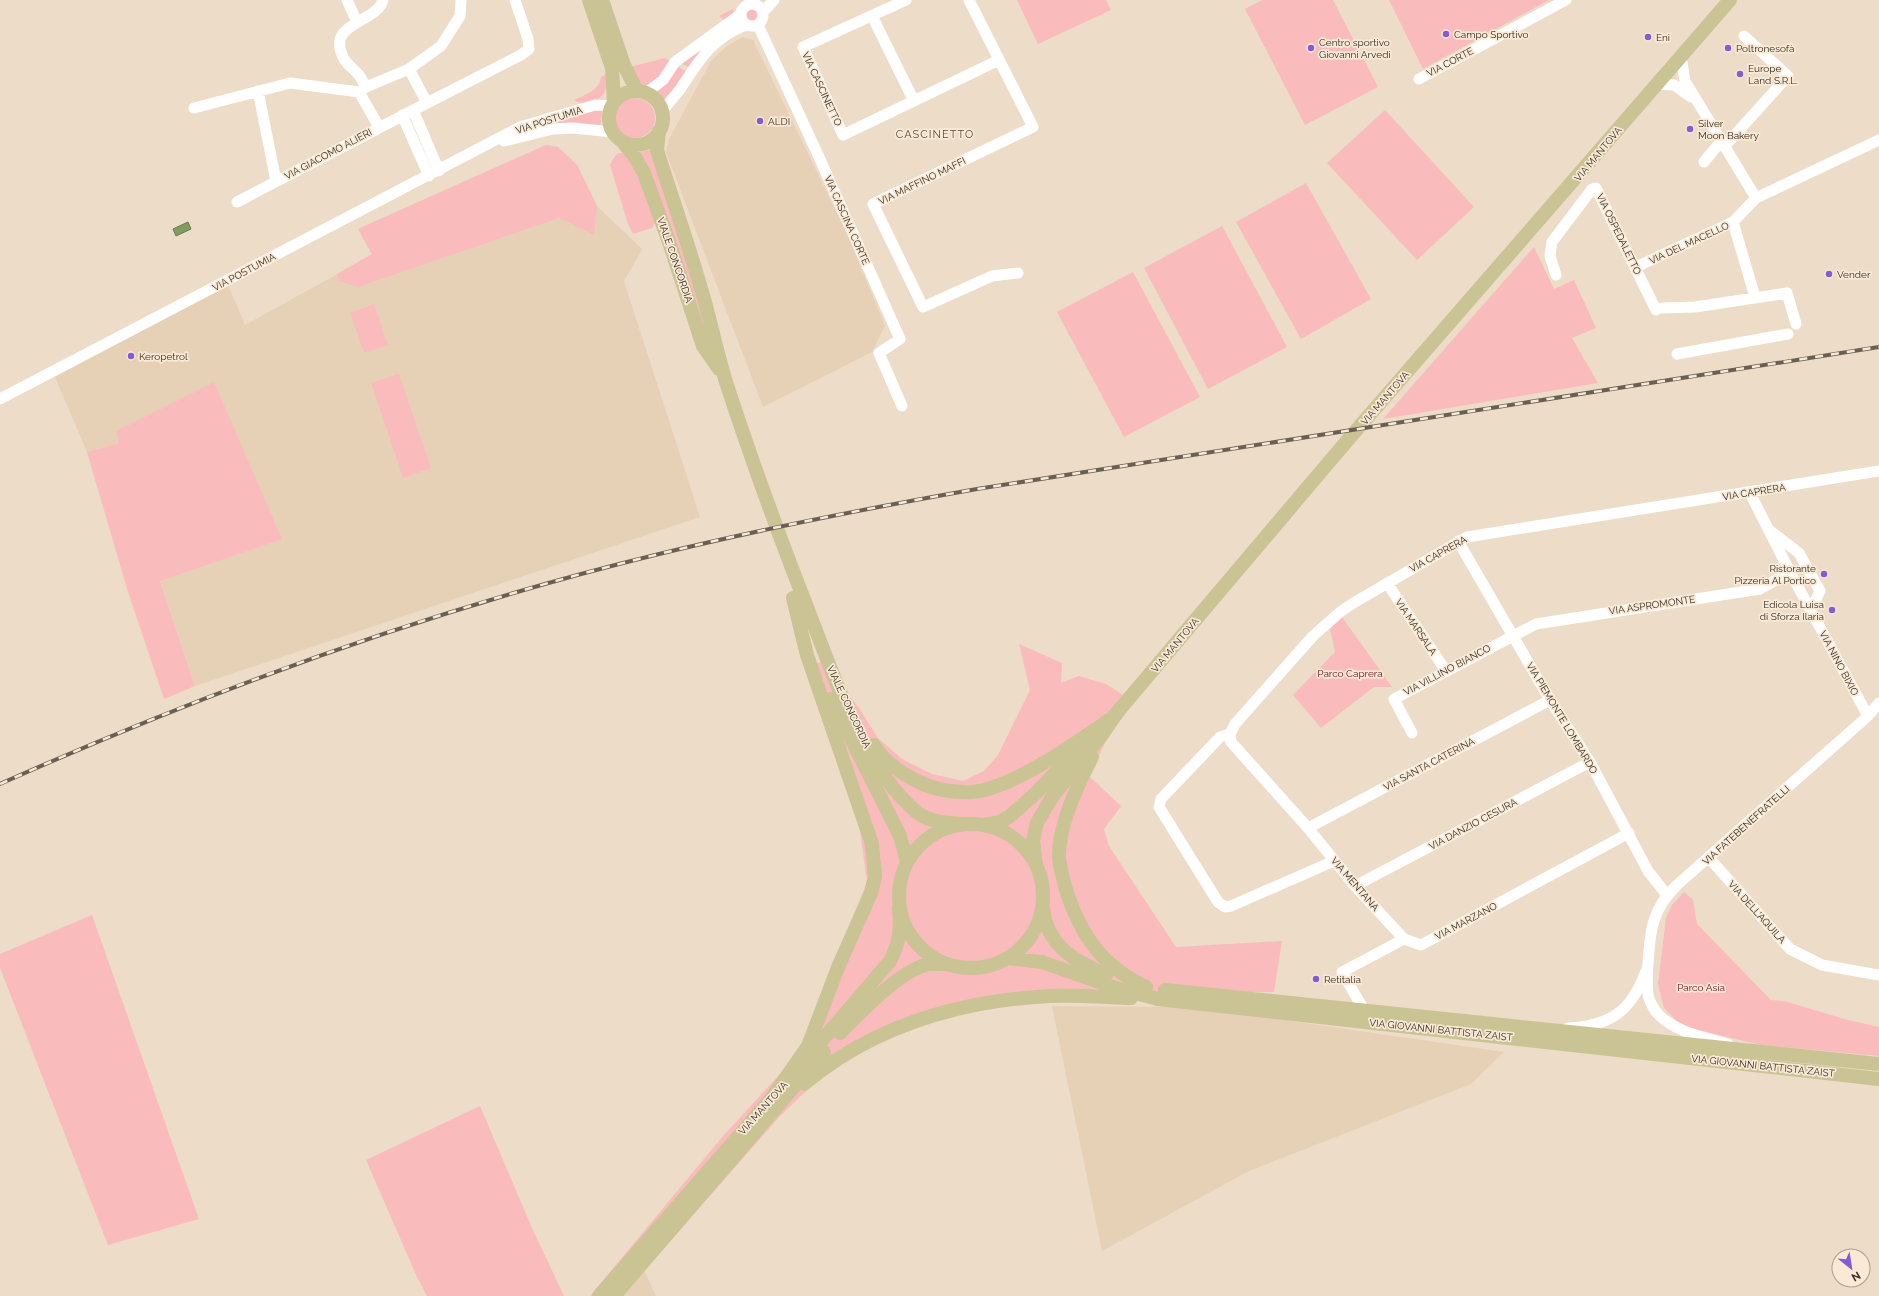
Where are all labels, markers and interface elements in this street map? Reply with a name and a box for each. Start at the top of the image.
marker: Campo Sportivo [1441,29,1451,39]
place label: Campo Sportivo [1454,29,1529,40]
marker: Eni [1643,32,1653,42]
place label: Eni [1656,32,1670,43]
place label: Centro sportivo Giovanni Arvedi [1319,37,1391,60]
marker: Centro sportivo Giovanni Arvedi [1306,43,1316,53]
marker: Poltronesofà [1723,43,1733,53]
place label: Poltronesofà [1736,43,1795,54]
street label: VIA CORTE [1425,45,1475,79]
street label: VIA CASCINETTO [800,50,844,128]
place label: Europe Land S.R.L. [1748,63,1798,86]
marker: Europe Land S.R.L. [1735,69,1745,79]
street label: VIA POSTUMIA [514,104,584,136]
marker: ALDI [755,116,765,126]
place label: ALDI [768,116,790,127]
place label: Silver Moon Bakery [1698,118,1759,141]
street label: VIA MANTOVA [1572,124,1624,183]
marker: Silver Moon Bakery [1685,124,1695,134]
street label: VIA GIACOMO ALIERI [282,126,374,182]
district label: CASCINETTO [896,128,974,141]
street label: VIA MAFFINO MAFFI [877,155,967,207]
street label: VIA CASCINA CORTE [822,174,872,266]
street label: VIA OSPEDALETTO [1595,191,1644,277]
street label: VIALE CONCORDIA [655,216,695,304]
street label: VIA DEL MACELLO [1647,219,1731,266]
street label: VIA POSTUMIA [211,251,278,293]
marker: Vender [1824,269,1834,279]
place label: Vender [1837,269,1871,280]
marker: Keropetrol [126,351,136,361]
place label: Keropetrol [139,351,188,362]
street label: VIA MANTOVA [1359,369,1411,427]
street label: VIA CAPRERA [1722,482,1787,502]
street label: VIA CAPRERA [1407,534,1469,574]
place label: Ristorante Pizzeria Al Portico [1734,563,1816,586]
marker: Ristorante Pizzeria Al Portico [1819,569,1829,579]
street label: VIA ASPROMONTE [1608,593,1696,617]
street label: VIA MARSALA [1393,597,1439,657]
place label: Edicola Luisa di Sforza Ilaria [1760,599,1824,622]
marker: Edicola Luisa di Sforza Ilaria [1827,605,1837,615]
street label: VIA MANTOVA [1149,615,1201,674]
street label: VIA NINO BIXIO [1817,629,1861,698]
street label: VIA VILLINO BIANCO [1402,642,1493,698]
street label: VIA PIEMONTE LOMBARDO [1524,660,1600,776]
street label: VIALE CONCORDIA [825,664,873,750]
park label: Parco Caprera [1317,668,1383,679]
street label: VIA SANTA CATERINA [1382,735,1477,793]
street label: VIA FATEBENEFRATELLI [1700,783,1792,867]
street label: VIA DANZIO CESURA [1427,796,1519,852]
street label: VIA MENTANA [1329,855,1381,913]
street label: VIA DELL'AQUILA [1726,879,1788,946]
street label: VIA MARZANO [1433,900,1499,942]
marker: Retitalia [1311,974,1321,984]
place label: Retitalia [1324,974,1361,985]
park label: Parco Asia [1677,982,1725,993]
street label: VIA GIOVANNI BATTISTA ZAIST [1369,1017,1513,1043]
street label: VIA GIOVANNI BATTISTA ZAIST [1691,1053,1835,1079]
street label: VIA MANTOVA [736,1079,790,1137]
north arrow [1831,1248,1871,1288]
text: N [1849,1268,1863,1284]

